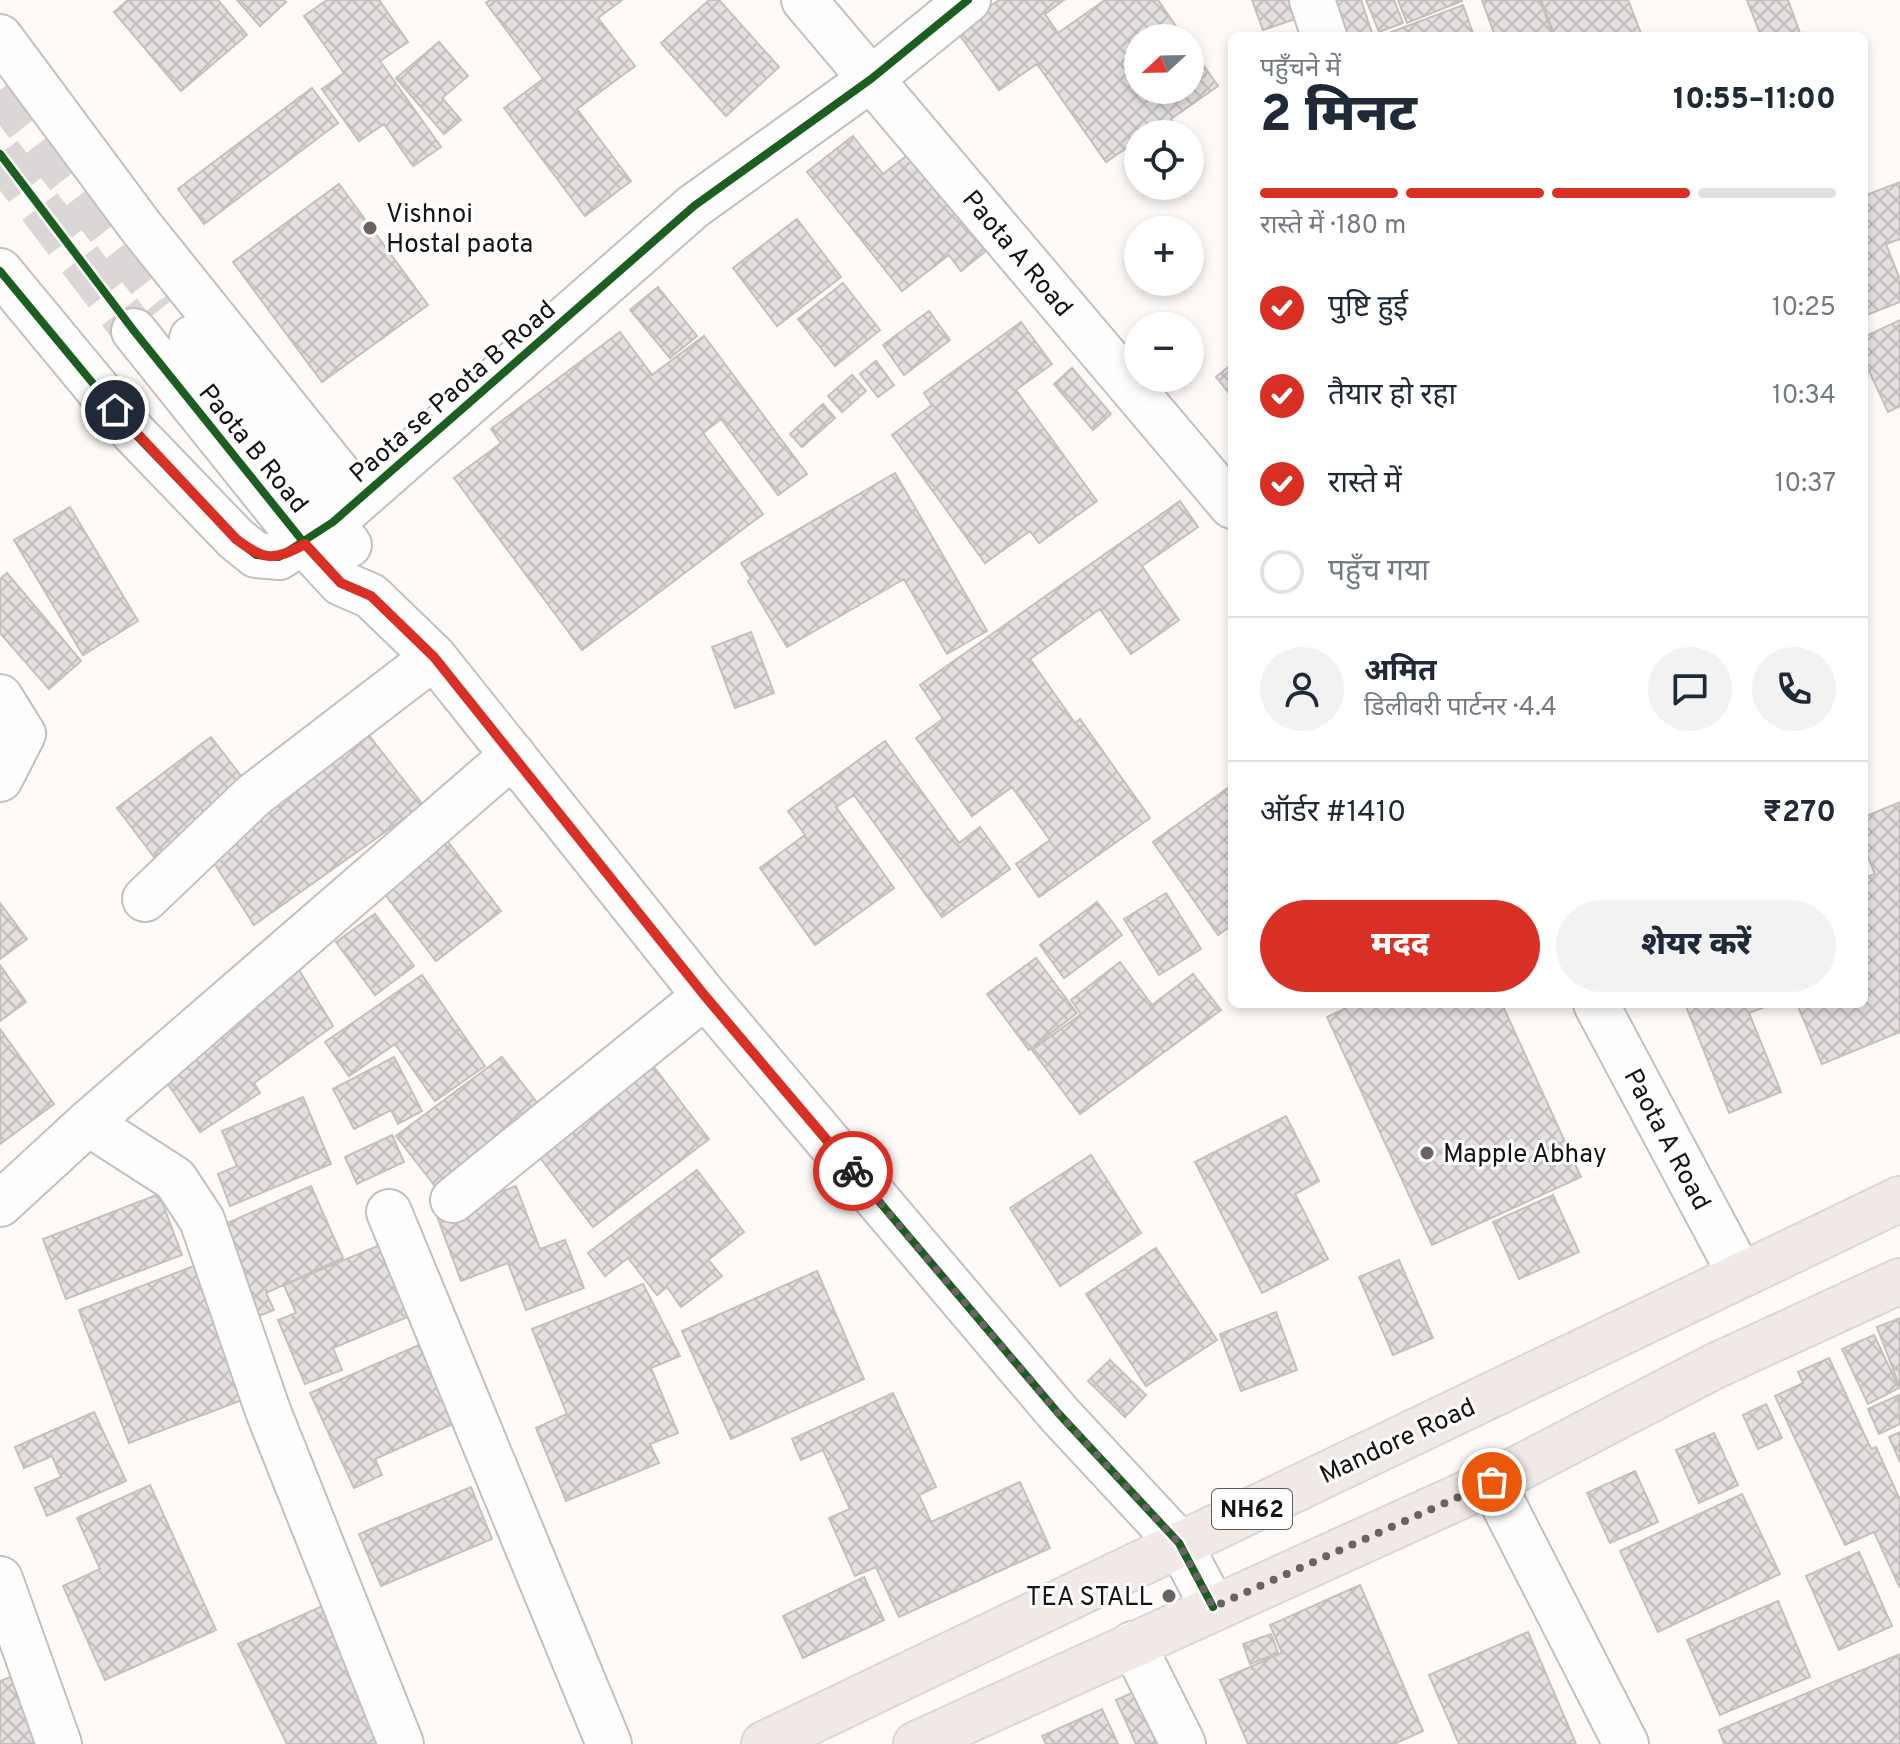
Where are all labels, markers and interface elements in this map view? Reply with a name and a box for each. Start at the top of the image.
north arrow [1124,24,1204,104]
map controls [1124,24,1204,392]
text: पहुँचने में [1260,53,1341,86]
text: 10:55–11:00 [1673,82,1836,119]
text: 2 मिनट [1260,84,1417,150]
button: locate [1124,120,1204,200]
street label: Paota A Road [953,184,1079,325]
place label: Vishnoi Hostal paota [386,199,533,262]
text: रास्ते में · 180 m [1260,210,1406,243]
button: + [1124,216,1204,296]
marker: Vishnoi Hostal paota [361,219,379,237]
icon: check [1260,286,1304,330]
text: पुष्टि हुई [1328,290,1408,327]
text: 10:25 [1772,292,1836,325]
street label: Paota se Paota B Road [344,294,564,491]
button: − [1124,312,1204,392]
icon: check [1260,374,1304,418]
pin [81,376,149,444]
street label: Paota B Road [190,378,314,521]
text: तैयार हो रहा [1328,378,1456,415]
text: 10:34 [1772,380,1836,413]
icon: home [93,388,137,432]
icon: check [1260,462,1304,506]
text: रास्ते में [1328,466,1402,503]
text: 10:37 [1775,468,1836,501]
text: पहुँच गया [1328,554,1429,591]
button: person [1260,647,1344,731]
button: chat [1648,647,1732,731]
button: phone [1752,647,1836,731]
text: अमित [1364,654,1437,691]
text: डिलीवरी पार्टनर · 4.4 [1364,692,1557,725]
text: ऑर्डर #1410 [1260,795,1406,832]
text: ₹270 [1762,795,1836,832]
button: मदद [1260,900,1540,992]
button: शेयर करें [1556,900,1836,992]
street label: Paota A Road [1615,1064,1717,1217]
courier [813,1131,893,1211]
place label: Mapple Abhay [1443,1139,1607,1172]
marker: Mapple Abhay [1418,1144,1436,1162]
icon: bike [831,1149,875,1193]
street label: Mandore Road [1315,1392,1481,1493]
pin [1458,1448,1526,1516]
icon: bag [1470,1460,1514,1504]
road number: NH62 [1212,1489,1292,1529]
place label: TEA STALL [1026,1582,1153,1615]
marker: TEA STALL [1160,1587,1178,1605]

